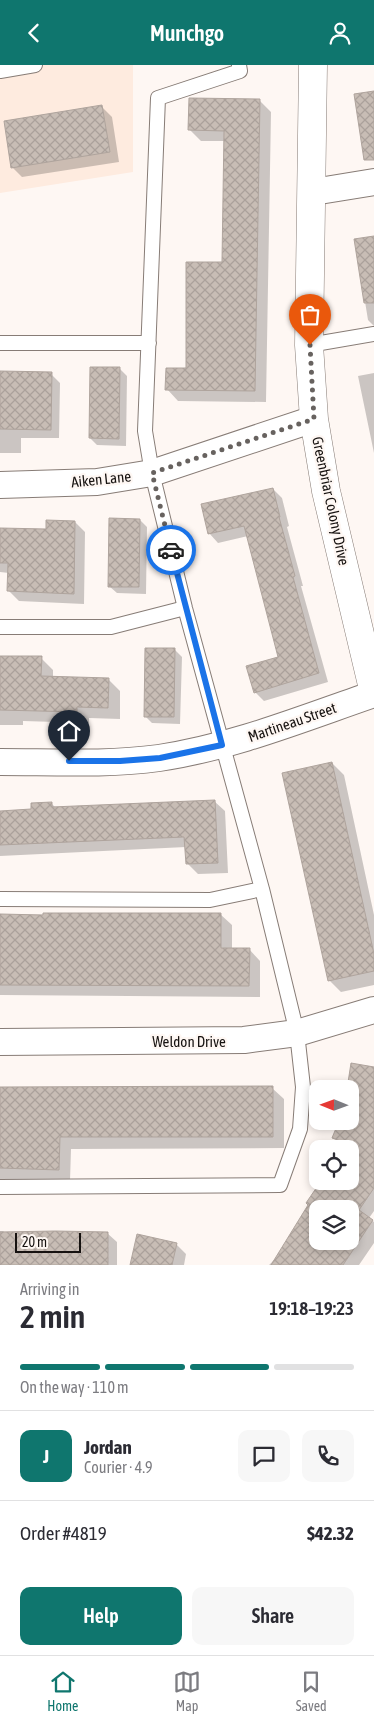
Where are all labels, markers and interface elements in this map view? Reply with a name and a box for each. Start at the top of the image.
icon: back [20,19,48,47]
icon: person [326,19,354,47]
text: Munchgo [150,20,224,46]
pin [289,294,331,345]
icon: bag [296,301,324,329]
street label: Greenbriar Colony Drive [309,435,353,567]
street label: Aiken Lane [70,467,132,491]
courier [146,525,196,575]
icon: car [157,536,185,564]
street label: Martineau Street [246,699,338,745]
pin [48,710,90,761]
icon: home [55,717,83,745]
street label: Weldon Drive [152,1033,226,1050]
north arrow [309,1080,359,1130]
map controls [309,1080,359,1250]
button: locate [309,1140,359,1190]
button: layers [309,1200,359,1250]
scale bar [15,1230,81,1253]
text: 20 m [22,1234,47,1250]
text: Arriving in [20,1280,80,1298]
text: 19:18–19:23 [269,1297,354,1319]
text: 2 min [20,1298,85,1335]
text: On the way · 110 m [20,1378,129,1396]
button: chat [238,1430,290,1482]
button: phone [302,1430,354,1482]
text: Jordan [84,1436,132,1458]
text: J [43,1445,49,1467]
text: Courier · 4.9 [84,1458,153,1476]
text: Order #4819 [20,1522,107,1544]
text: $42.32 [307,1522,354,1544]
button: Help [20,1587,182,1645]
button: Share [192,1587,354,1645]
tab: Home [47,1668,78,1714]
tab: Map [173,1668,201,1714]
tab: Saved [296,1668,327,1714]

